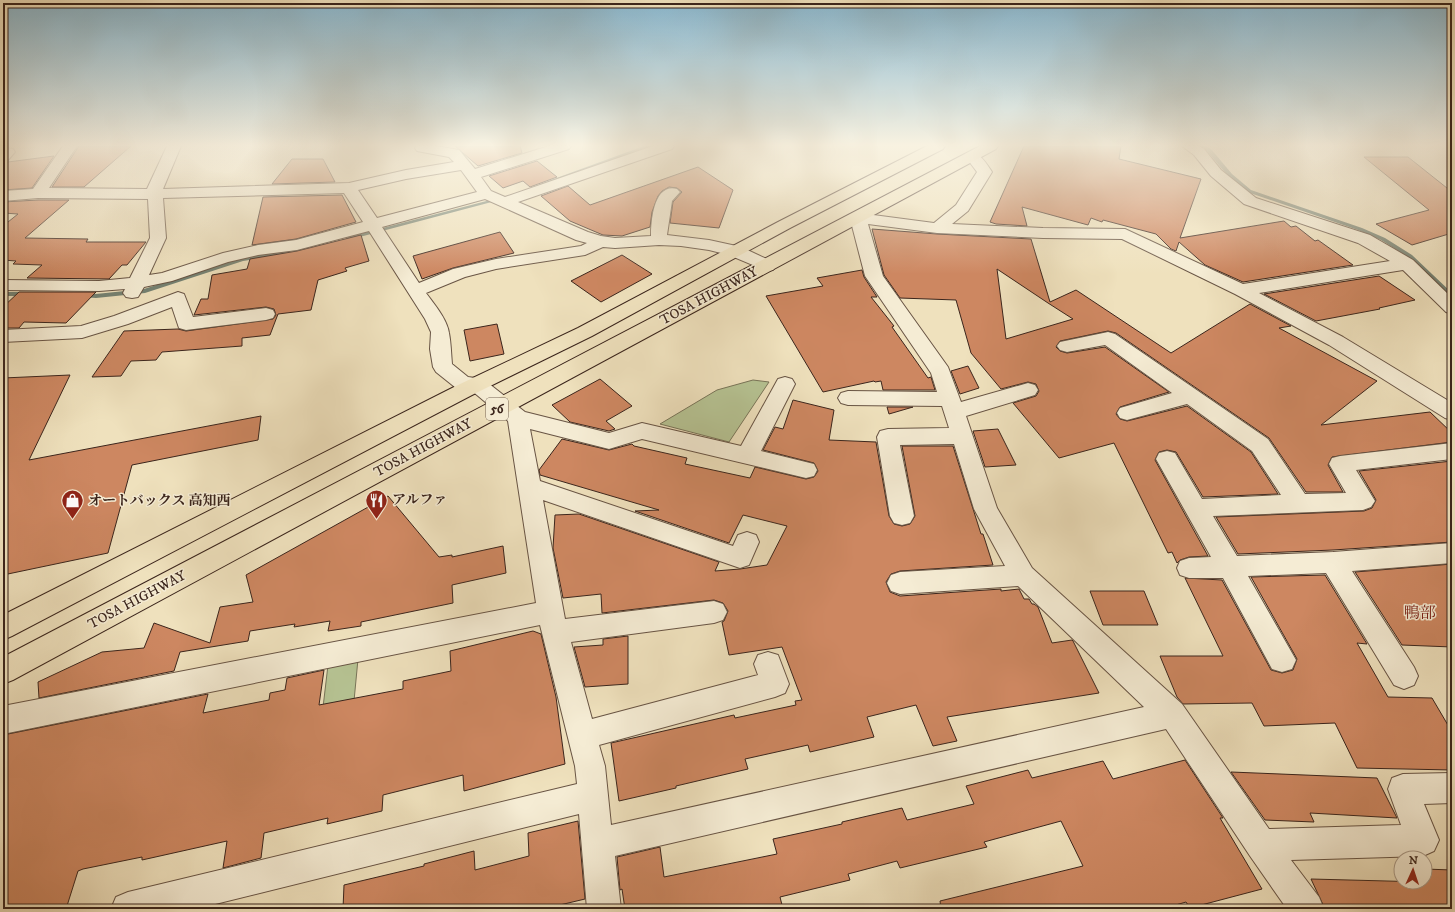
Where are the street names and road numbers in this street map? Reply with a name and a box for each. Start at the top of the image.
street label: TOSA HIGHWAY [657,262,761,329]
road number: 56 [486,398,508,420]
street label: TOSA HIGHWAY [371,414,475,481]
street label: TOSA HIGHWAY [85,566,189,633]

